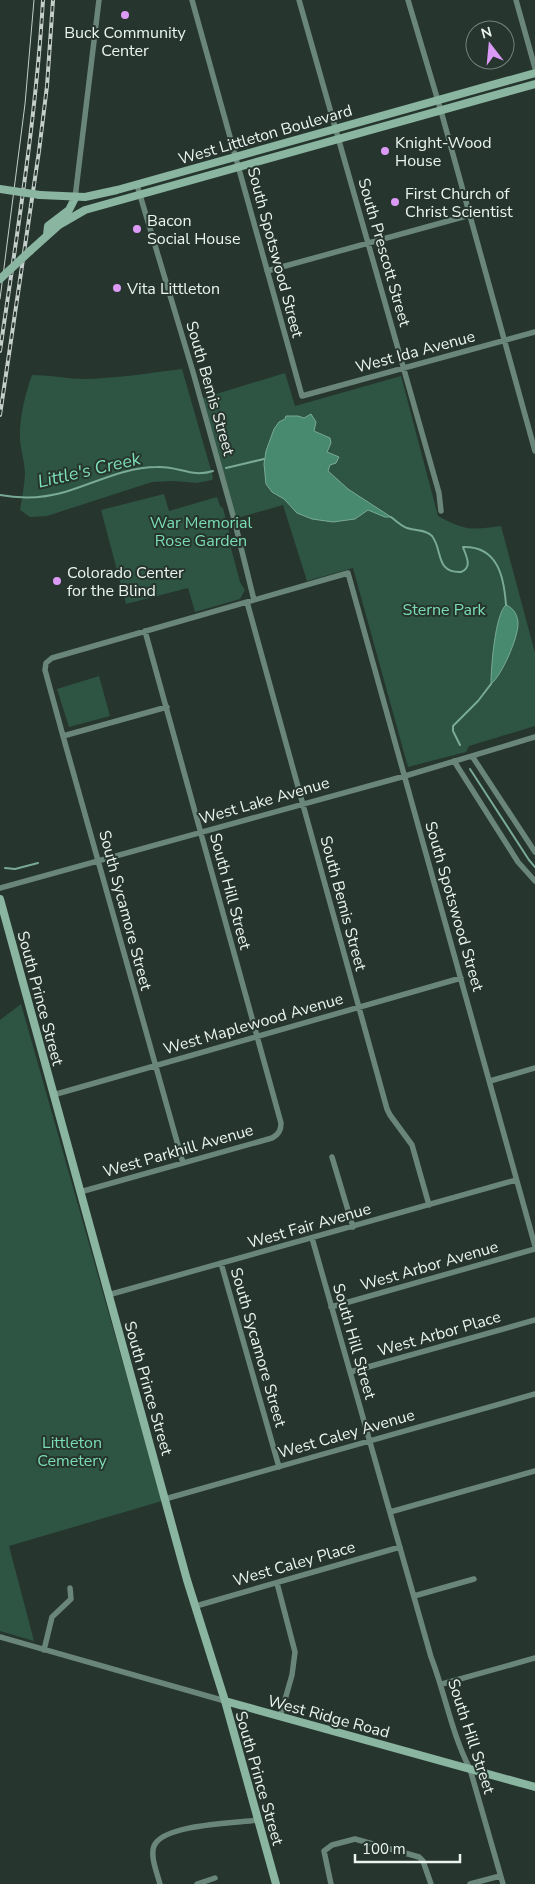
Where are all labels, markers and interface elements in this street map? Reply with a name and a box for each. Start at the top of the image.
marker: Buck Community Center [119,9,131,21]
north arrow [465,20,515,70]
place label: Buck Community Center [64,22,187,62]
text: N [479,22,494,44]
street label: West Littleton Boulevard [176,100,355,170]
place label: Knight-Wood House [395,132,492,172]
marker: Knight-Wood House [379,145,391,157]
street label: South Spotswood Street [242,164,309,340]
street label: South Prescott Street [352,176,416,329]
place label: First Church of Christ Scientist [405,183,513,223]
marker: First Church of Christ Scientist [389,196,401,208]
place label: Bacon Social House [147,210,240,250]
marker: Bacon Social House [131,223,143,235]
place label: Vita Littleton [126,278,220,300]
marker: Vita Littleton [111,282,123,294]
street label: South Bemis Street [180,319,240,458]
street label: West Ida Avenue [353,325,478,379]
water label: Little's Creek [35,446,144,494]
park label: War Memorial Rose Garden [150,512,252,552]
place label: Colorado Center for the Blind [67,562,184,602]
marker: Colorado Center for the Blind [51,575,63,587]
park label: Sterne Park [402,599,487,621]
street label: West Lake Avenue [197,772,332,830]
street label: South Spotswood Street [419,819,489,994]
street label: South Sycamore Street [93,828,157,993]
street label: South Hill Street [204,831,256,952]
street label: South Bemis Street [314,833,372,973]
street label: South Prince Street [11,928,69,1068]
street label: West Maplewood Avenue [161,988,346,1060]
street label: West Parkhill Avenue [101,1119,256,1183]
street label: West Fair Avenue [245,1198,374,1254]
street label: West Arbor Avenue [358,1236,501,1296]
street label: South Sycamore Street [225,1265,291,1430]
street label: South Hill Street [327,1281,381,1402]
street label: West Arbor Place [375,1306,503,1362]
street label: South Prince Street [118,1319,178,1458]
street label: West Caley Avenue [275,1404,417,1464]
park label: Littleton Cemetery [37,1432,107,1472]
street label: West Caley Place [231,1536,358,1592]
street label: South Hill Street [442,1676,500,1797]
street label: West Ridge Road [265,1690,392,1744]
street label: South Prince Street [229,1709,289,1848]
scale bar [355,1832,460,1864]
text: 100 m [362,1839,406,1859]

